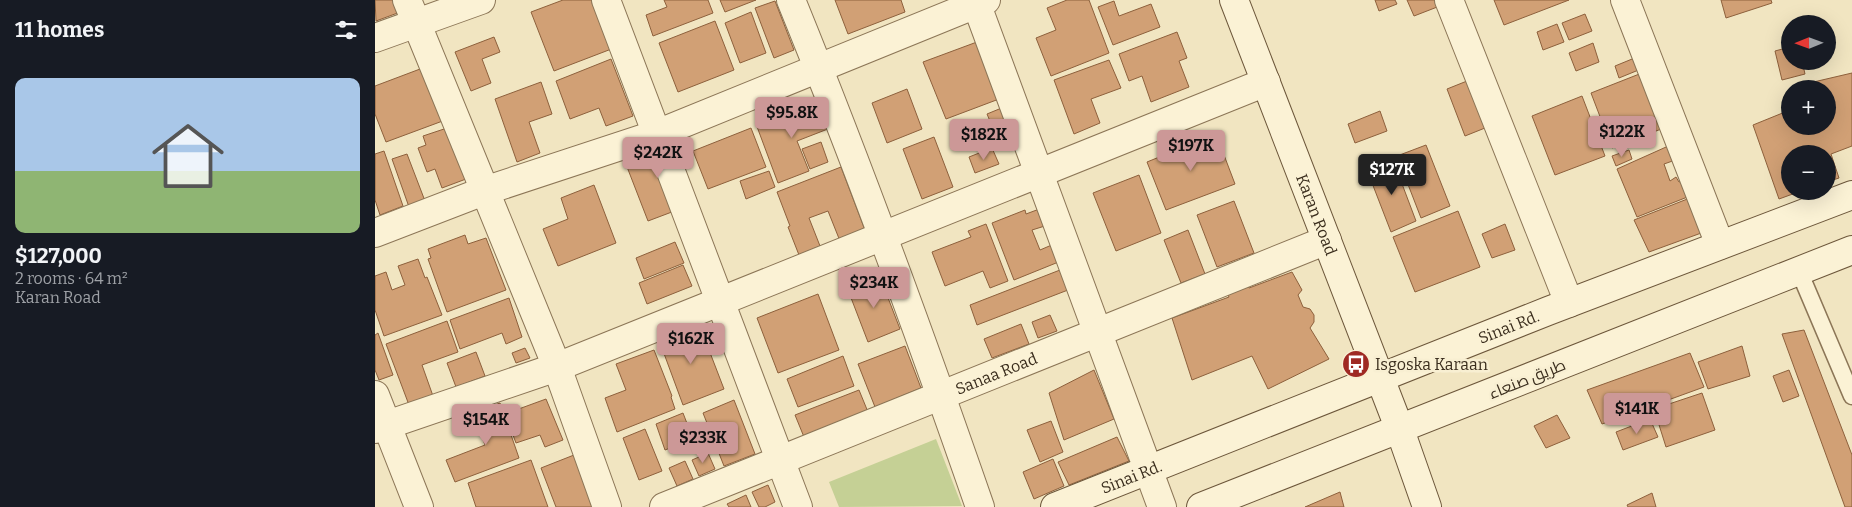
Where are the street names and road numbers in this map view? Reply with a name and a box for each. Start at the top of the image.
street label: Karan Road [1293,171,1341,258]
street label: Sinai Rd. [1475,306,1542,347]
street label: Sanaa Road [952,348,1040,398]
street label: طريق صنعاء [1486,355,1569,404]
street label: Sinai Rd. [1098,456,1164,497]

